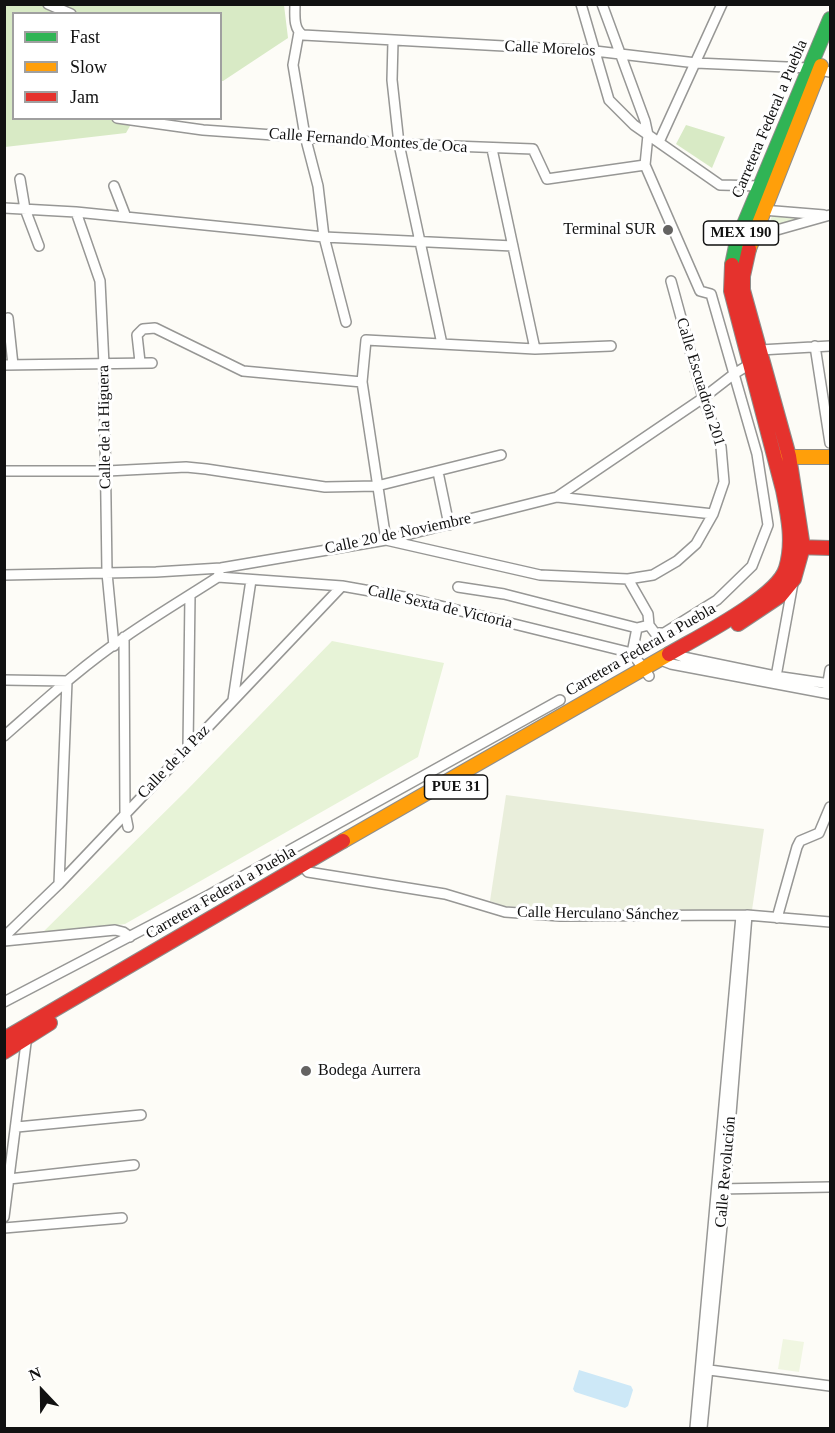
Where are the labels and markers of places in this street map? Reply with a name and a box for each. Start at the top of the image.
place label: Terminal SUR [563,220,656,240]
marker: Terminal SUR [661,223,675,237]
place label: Bodega Aurrera [318,1061,421,1081]
marker: Bodega Aurrera [299,1064,313,1078]

